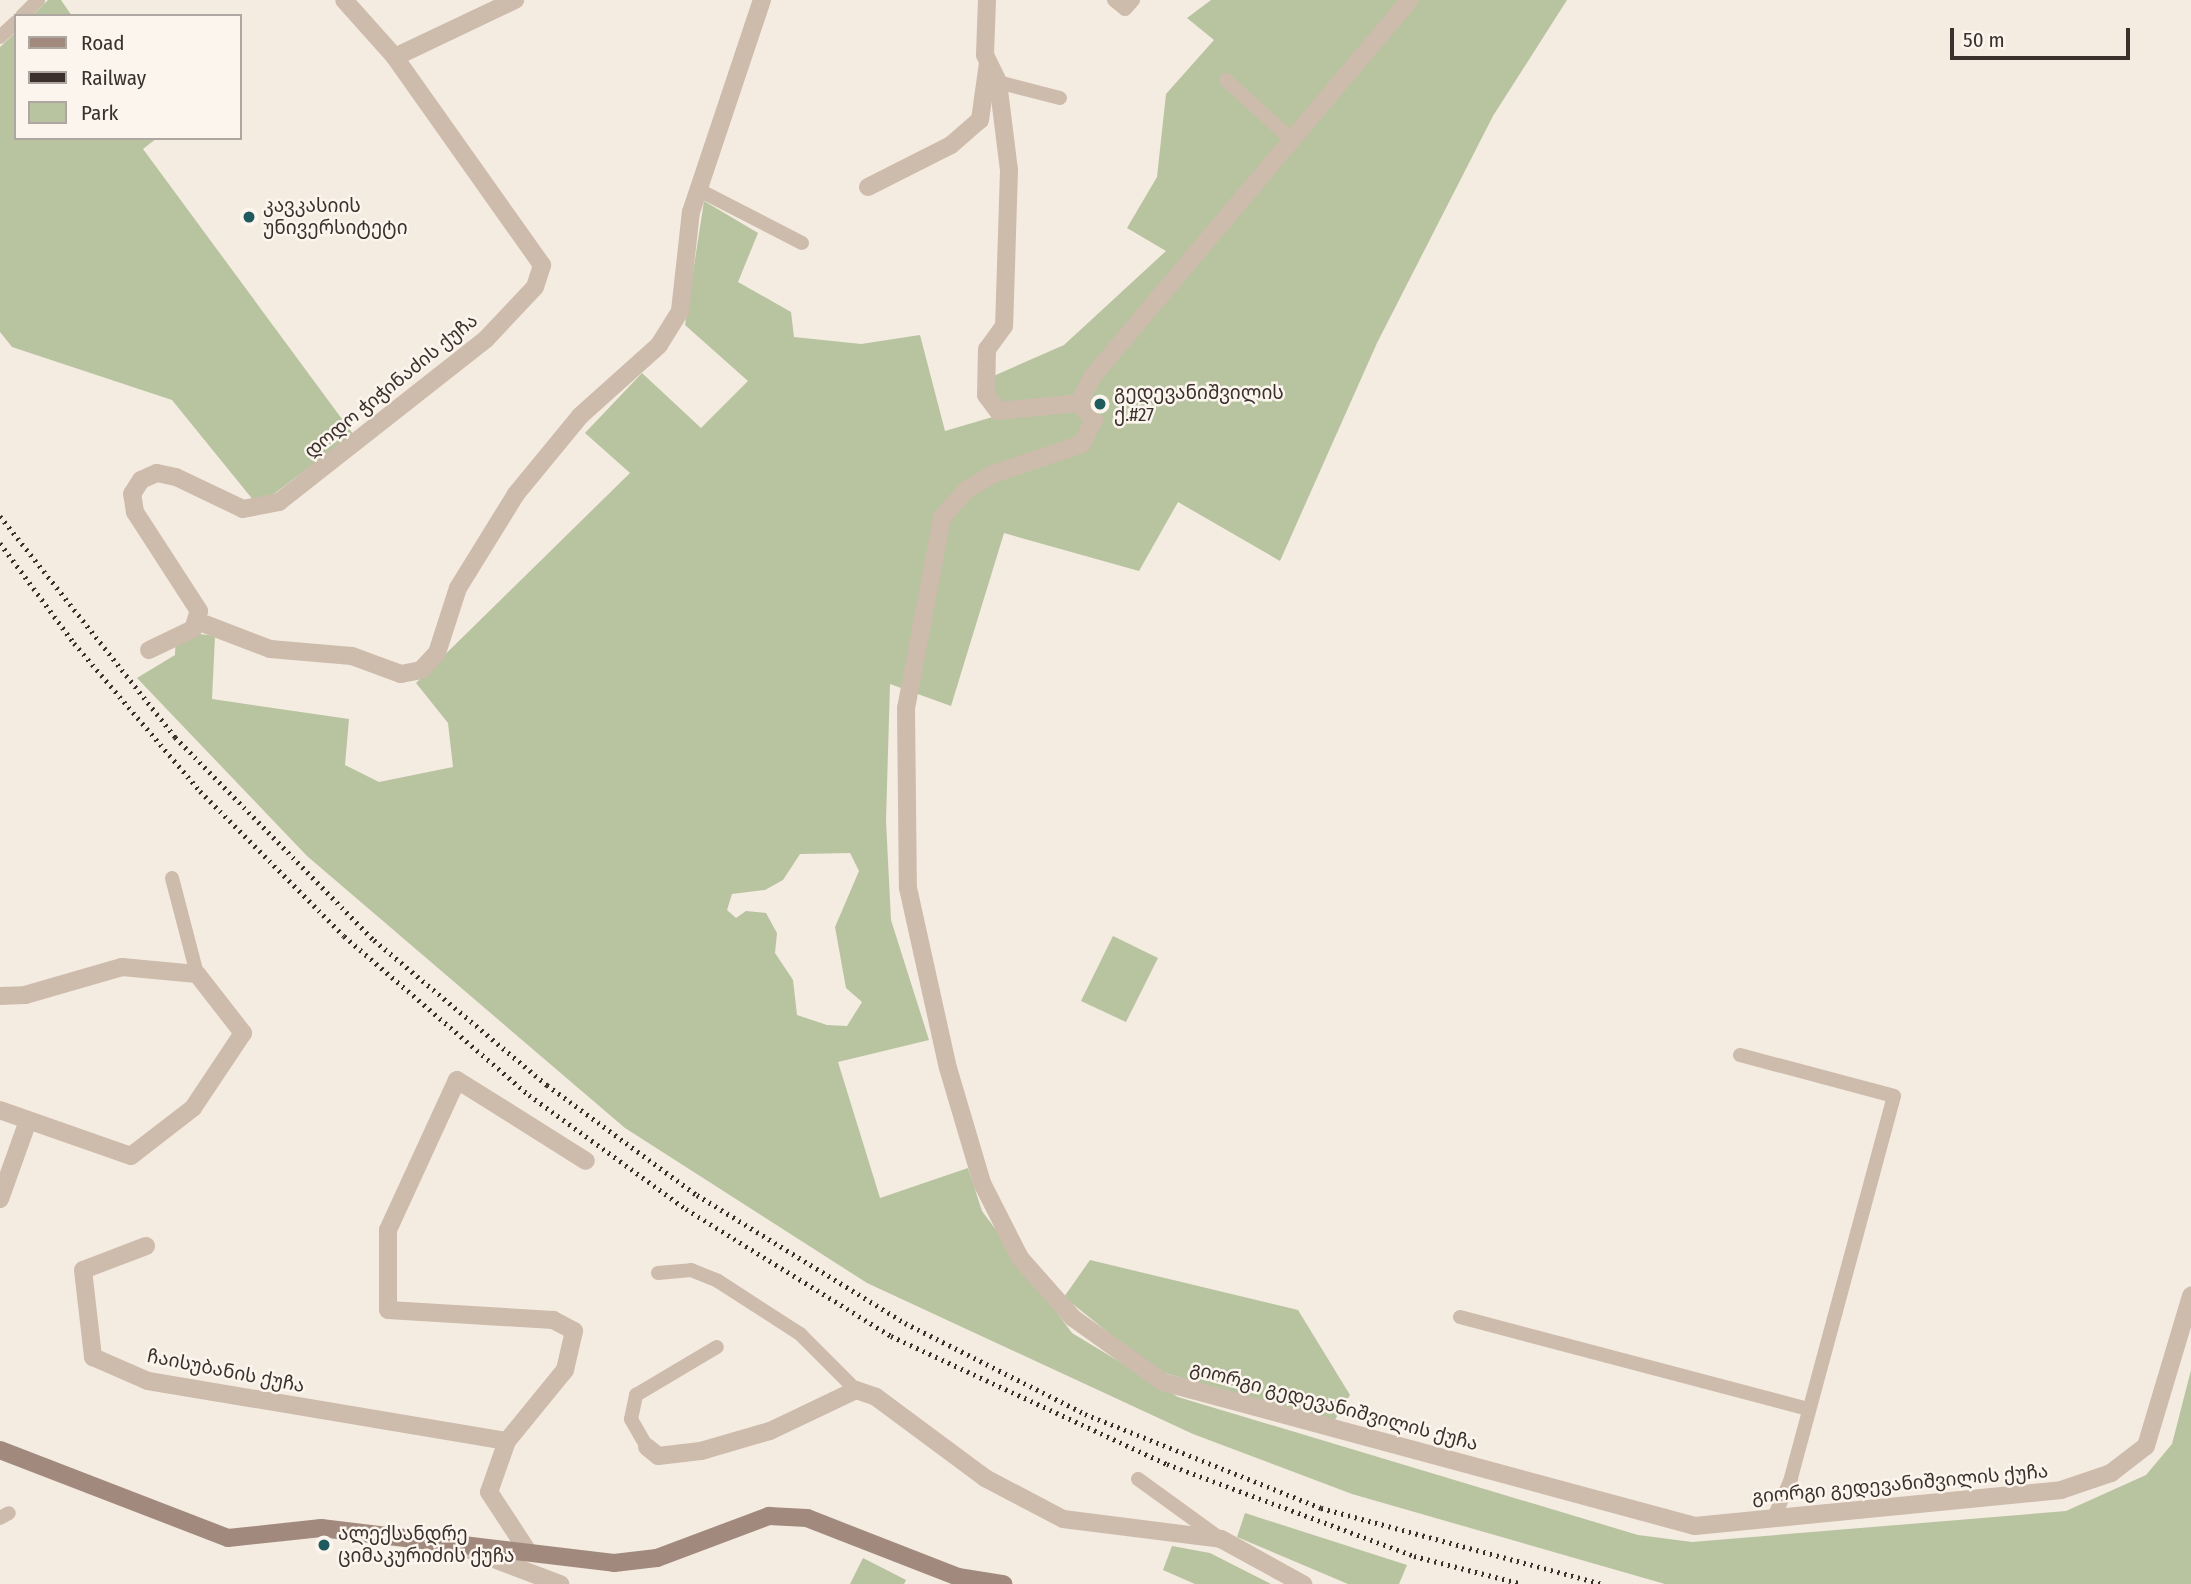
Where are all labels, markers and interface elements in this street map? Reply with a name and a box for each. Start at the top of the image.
legend [14,14,242,140]
scale bar [1953,14,2133,58]
text: 50 m [1963,27,2005,53]
text: Road [81,30,125,56]
text: Railway [81,65,146,91]
text: Park [81,100,118,126]
place label: კავკასიის უნივერსიტეტი [263,195,408,239]
marker: კავკასიის უნივერსიტეტი [241,209,257,225]
street label: დოდო ჭიჭინაძის ქუჩა [300,309,482,463]
place label: გედევანიშვილის ქ.#27 [1114,382,1284,426]
marker: გედევანიშვილის ქ.#27 [1092,396,1108,412]
street label: ჩაისუბანის ქუჩა [145,1345,307,1397]
street label: გიორგი გედევანიშვილის ქუჩა [1188,1357,1480,1455]
street label: გიორგი გედევანიშვილის ქუჩა [1751,1460,2049,1508]
place label: ალექსანდრე ციმაკურიძის ქუჩა [338,1523,515,1567]
marker: ალექსანდრე ციმაკურიძის ქუჩა [316,1537,332,1553]

